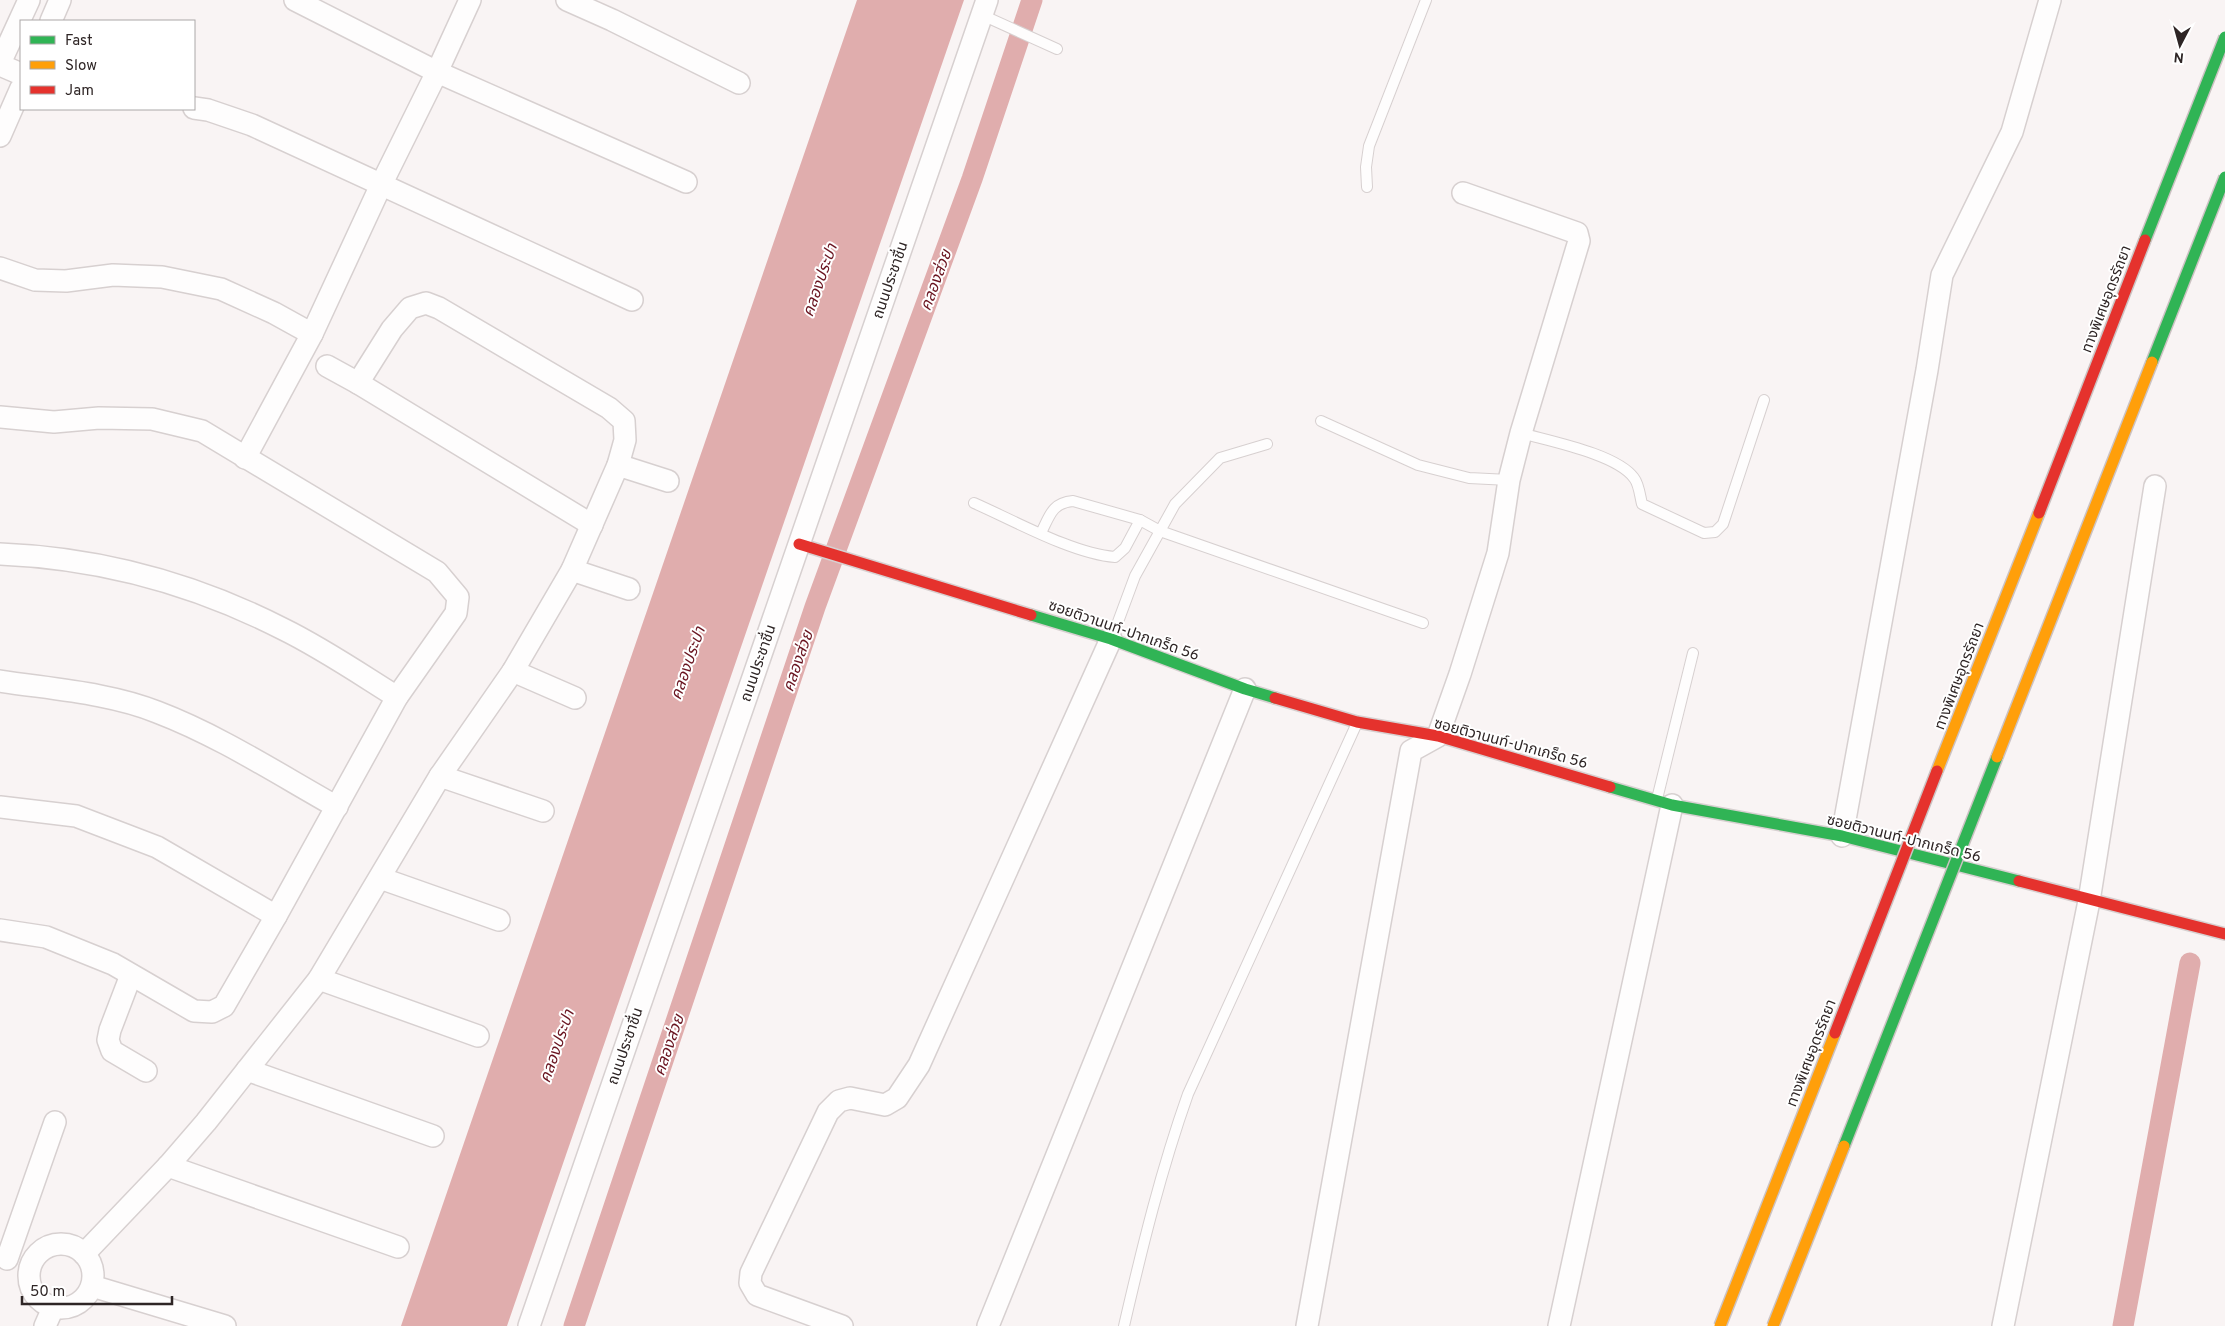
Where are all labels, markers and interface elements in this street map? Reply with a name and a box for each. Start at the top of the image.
legend [20,20,195,110]
north arrow [2155,20,2205,70]
text: Fast [65,32,93,51]
text: N [2173,47,2185,65]
text: Slow [65,57,97,76]
text: Jam [65,82,94,101]
street label: ถนนประชาชื่น [866,238,914,322]
water label: คลองประปา [799,240,843,320]
street label: ทางพิเศษอุดรรัถยา [2078,243,2137,356]
water label: คลองส่วย [917,246,958,314]
street label: ซอยติวานนท์-ปากเกร็ด 56 [1046,596,1202,666]
street label: ทางพิเศษอุดรรัถยา [1931,620,1990,733]
street label: ถนนประชาชื่น [734,621,782,705]
water label: คลองประปา [667,623,711,703]
water label: คลองส่วย [779,627,819,695]
street label: ซอยติวานนท์-ปากเกร็ด 56 [1432,714,1590,774]
street label: ซอยติวานนท์-ปากเกร็ด 56 [1825,810,1983,868]
street label: ทางพิเศษอุดรรัถยา [1783,997,1842,1110]
street label: ถนนประชาชื่น [601,1004,649,1088]
water label: คลองประปา [536,1006,580,1086]
water label: คลองส่วย [650,1011,690,1079]
scale bar [22,1274,172,1306]
text: 50 m [30,1283,65,1302]

